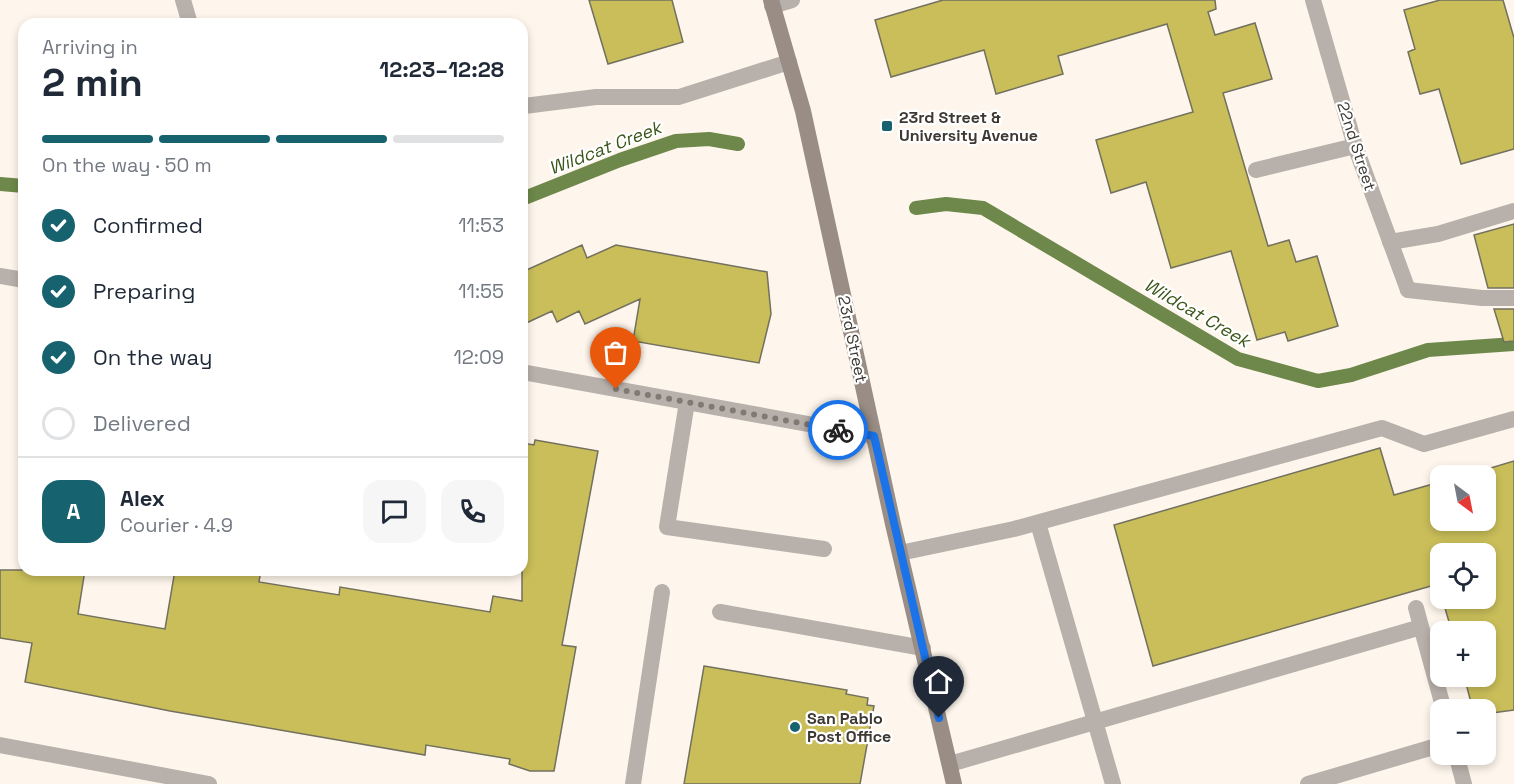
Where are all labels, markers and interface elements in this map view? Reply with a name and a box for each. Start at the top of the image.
text: Arriving in [42,34,138,60]
text: 12:23–12:28 [379,55,504,83]
text: 2 min [42,58,143,107]
street label: 22nd Street [1332,99,1381,193]
place label: 23rd Street & University Avenue [899,107,1038,146]
water label: Wildcat Creek [545,115,666,180]
marker: 23rd Street & University Avenue [880,119,894,133]
text: On the way · 50 m [42,152,212,178]
icon: check [42,209,75,242]
text: Confirmed [93,211,203,239]
text: 11:53 [458,212,504,238]
water label: Wildcat Creek [1140,273,1256,353]
icon: check [42,275,75,308]
text: Preparing [93,277,195,305]
text: 11:55 [458,278,504,304]
street label: 23rd Street [833,294,872,384]
pin [590,327,641,389]
icon: bag [599,336,632,369]
icon: check [42,341,75,374]
text: On the way [93,343,212,371]
text: 12:09 [453,344,504,370]
courier [808,400,868,460]
text: Delivered [93,409,191,437]
icon: bike [822,414,855,447]
north arrow [1430,465,1496,531]
map controls [1430,465,1496,765]
button: chat [363,480,426,543]
button: phone [441,480,504,543]
text: Alex [120,484,165,512]
text: A [67,497,80,525]
text: Courier · 4.9 [120,512,233,538]
button: locate [1430,543,1496,609]
button: + [1430,621,1496,687]
pin [913,656,964,718]
icon: home [922,665,955,698]
button: − [1430,699,1496,765]
place label: San Pablo Post Office [807,708,891,747]
marker: San Pablo Post Office [788,720,802,734]

